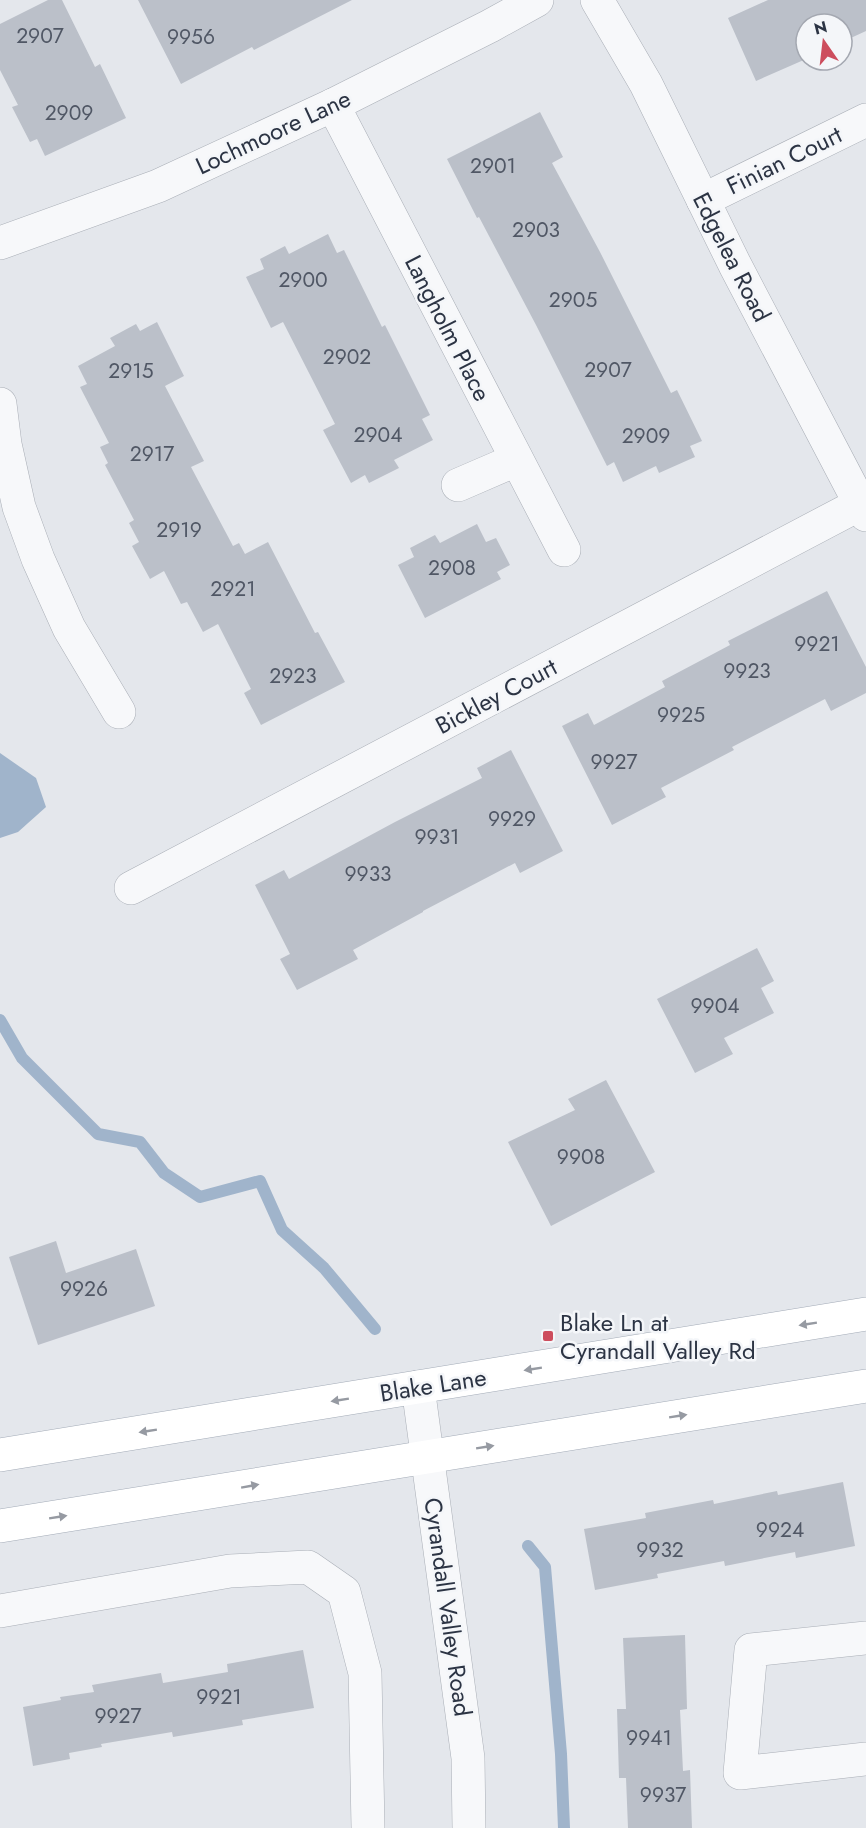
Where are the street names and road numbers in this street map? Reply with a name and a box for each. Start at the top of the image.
street label: Lochmoore Lane [190,81,356,183]
street label: Finian Court [720,117,848,203]
street label: Edgelea Road [684,186,780,328]
street label: Langholm Place [396,249,500,407]
street label: Bickley Court [429,649,563,743]
street label: Blake Lane [377,1359,489,1411]
street label: Cyrandall Valley Road [415,1495,481,1719]

